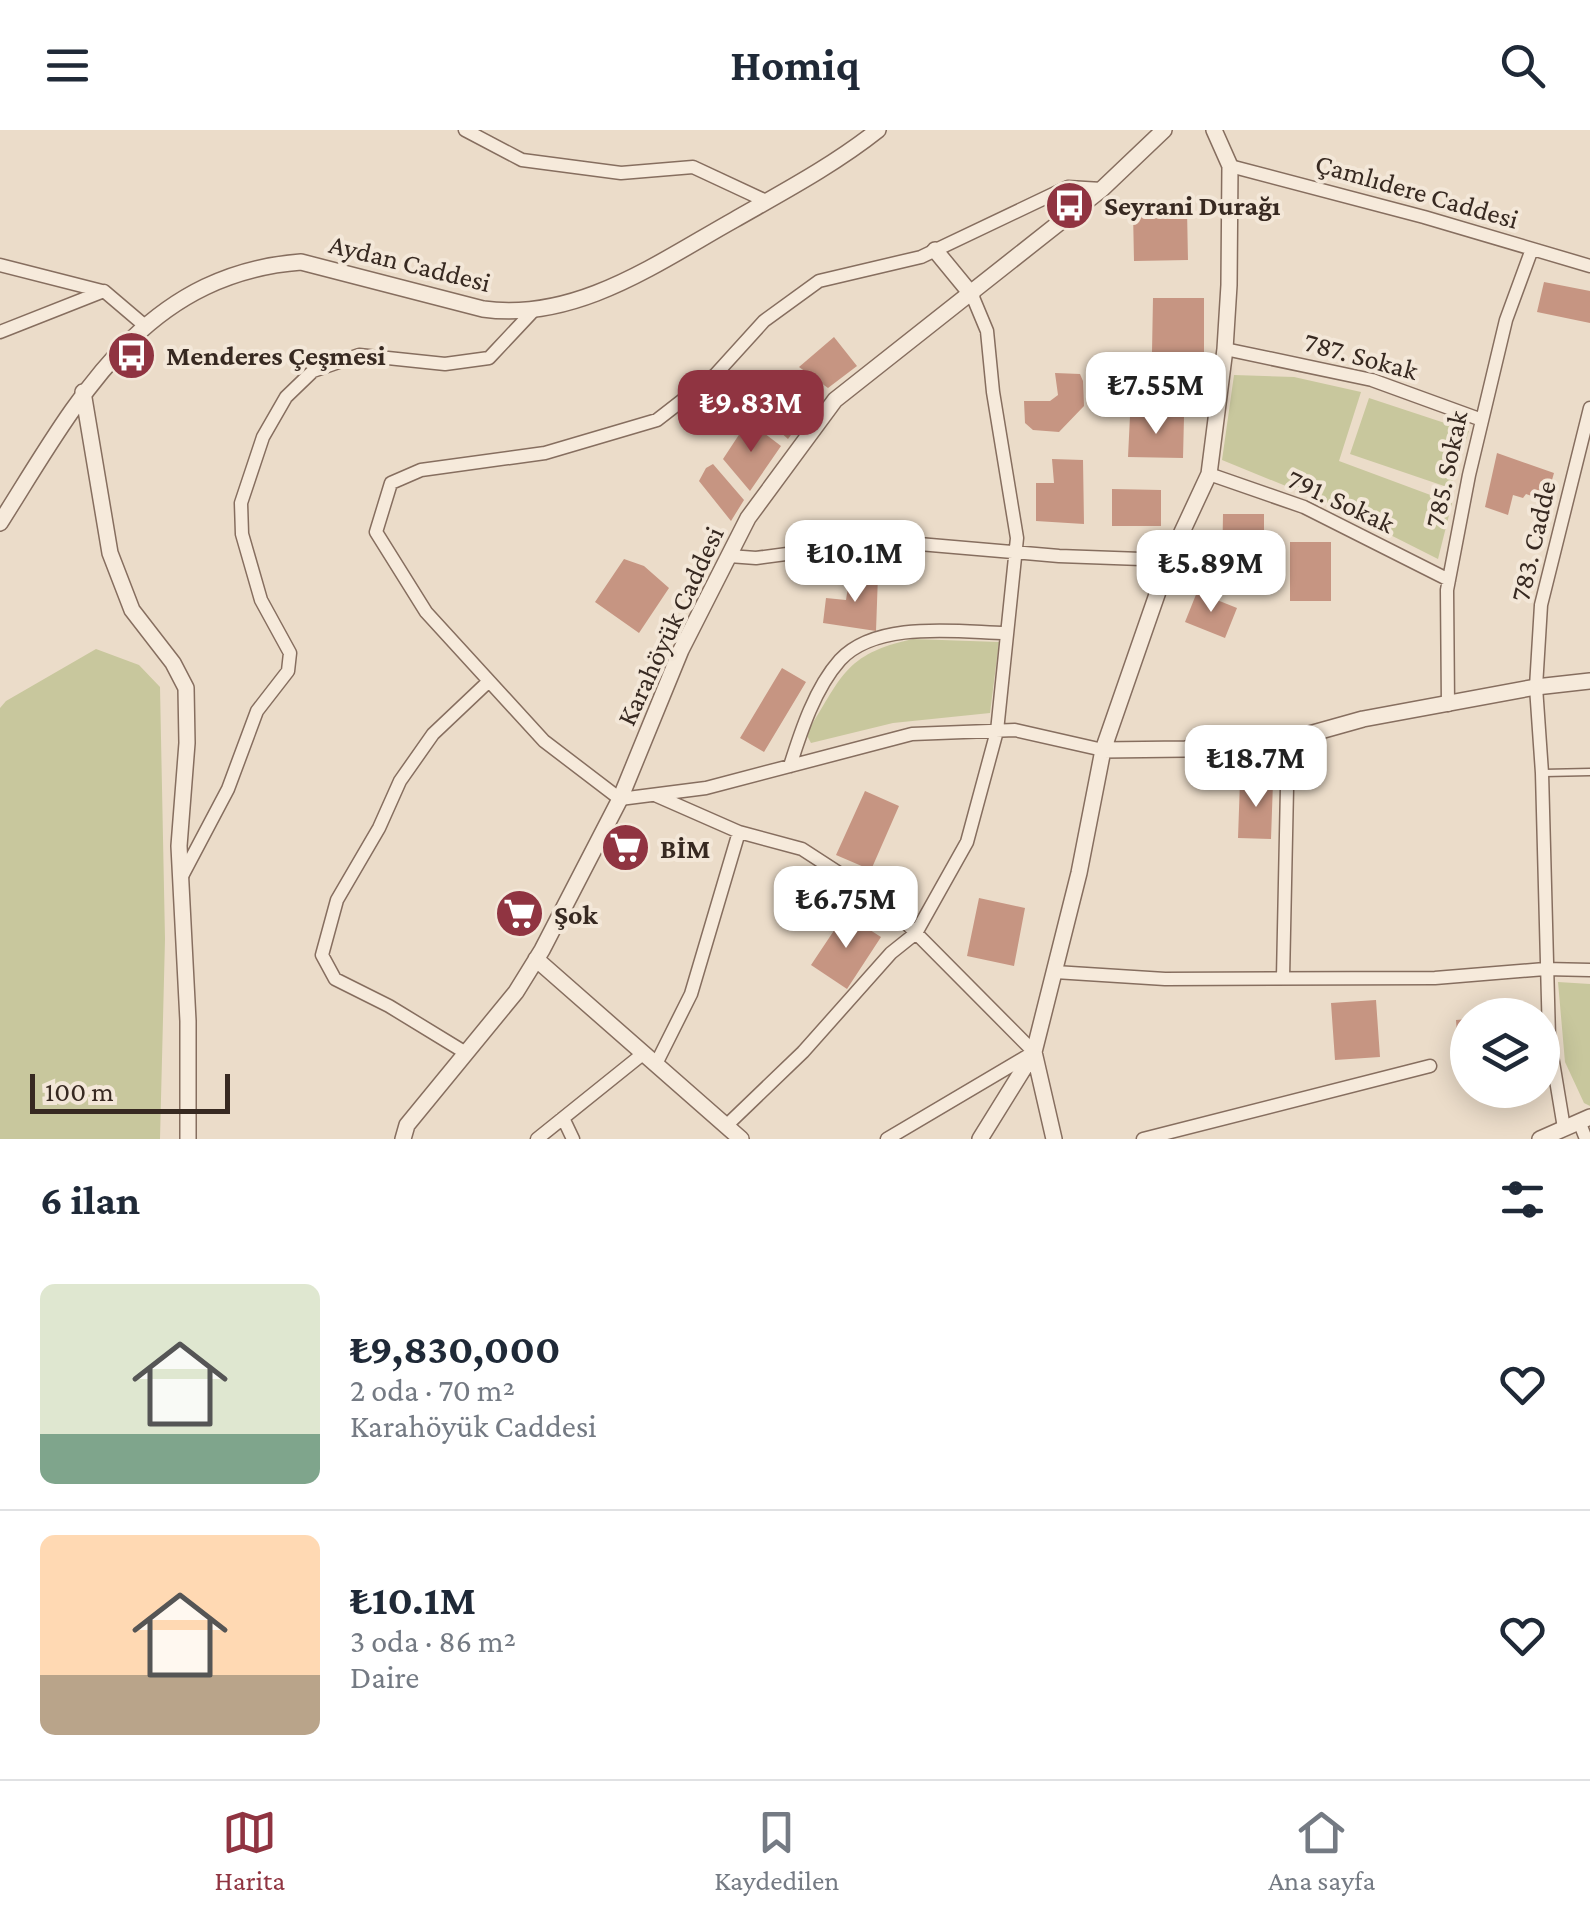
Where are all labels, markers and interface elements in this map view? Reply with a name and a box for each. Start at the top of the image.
icon: menu [40,38,95,93]
icon: search [1495,38,1550,93]
text: Homiq [730,40,860,90]
street label: Çamlıdere Caddesi [1312,147,1522,235]
bus stop icon: Seyrani Durağı [1043,179,1095,231]
place label: Seyrani Durağı [1104,190,1280,221]
street label: Aydan Caddesi [326,228,494,298]
street label: 787. Sokak [1301,326,1422,386]
bus stop icon: Menderes Çeşmesi [105,329,157,381]
place label: Menderes Çeşmesi [166,340,386,371]
pin: ₺7.55M [1075,352,1237,437]
text: ₺7.55M [1108,366,1204,402]
pin: ₺9.83M [670,370,832,455]
text: ₺9.83M [700,384,802,420]
street label: 785. Sokak [1419,407,1474,530]
street label: 791. Sokak [1283,463,1400,540]
street label: 783. Cadde [1504,478,1562,604]
pin: ₺10.1M [774,520,936,605]
street label: Karahöyük Caddesi [610,522,730,730]
pin: ₺5.89M [1130,530,1292,615]
text: ₺10.1M [807,534,903,570]
text: ₺5.89M [1159,544,1263,580]
pin: ₺18.7M [1175,725,1337,810]
text: ₺18.7M [1207,739,1305,775]
supermarket icon: BİM [599,822,651,874]
place label: BİM [660,833,710,864]
pin: ₺6.75M [765,866,927,951]
text: ₺6.75M [796,880,896,916]
supermarket icon: Şok [493,888,545,940]
place label: Şok [554,899,599,930]
map controls [1450,998,1560,1108]
button: layers [1450,998,1560,1108]
scale bar [30,1069,230,1114]
text: 100 m [45,1076,114,1107]
icon: filters [1495,1172,1550,1227]
text: 6 ilan [40,1176,140,1223]
icon: home [120,1324,240,1444]
text: ₺9,830,000 [350,1325,560,1372]
icon: heart [1495,1357,1550,1412]
text: 2 oda · 70 m² [350,1372,515,1408]
text: Karahöyük Caddesi [350,1408,597,1444]
icon: home [120,1575,240,1695]
text: ₺10.1M [350,1576,476,1623]
icon: heart [1495,1608,1550,1663]
text: 3 oda · 86 m² [350,1623,516,1659]
text: Daire [350,1659,419,1695]
tab: Harita [214,1805,285,1896]
tab: Kaydedilen [714,1805,839,1896]
tab: Ana sayfa [1268,1805,1376,1896]

